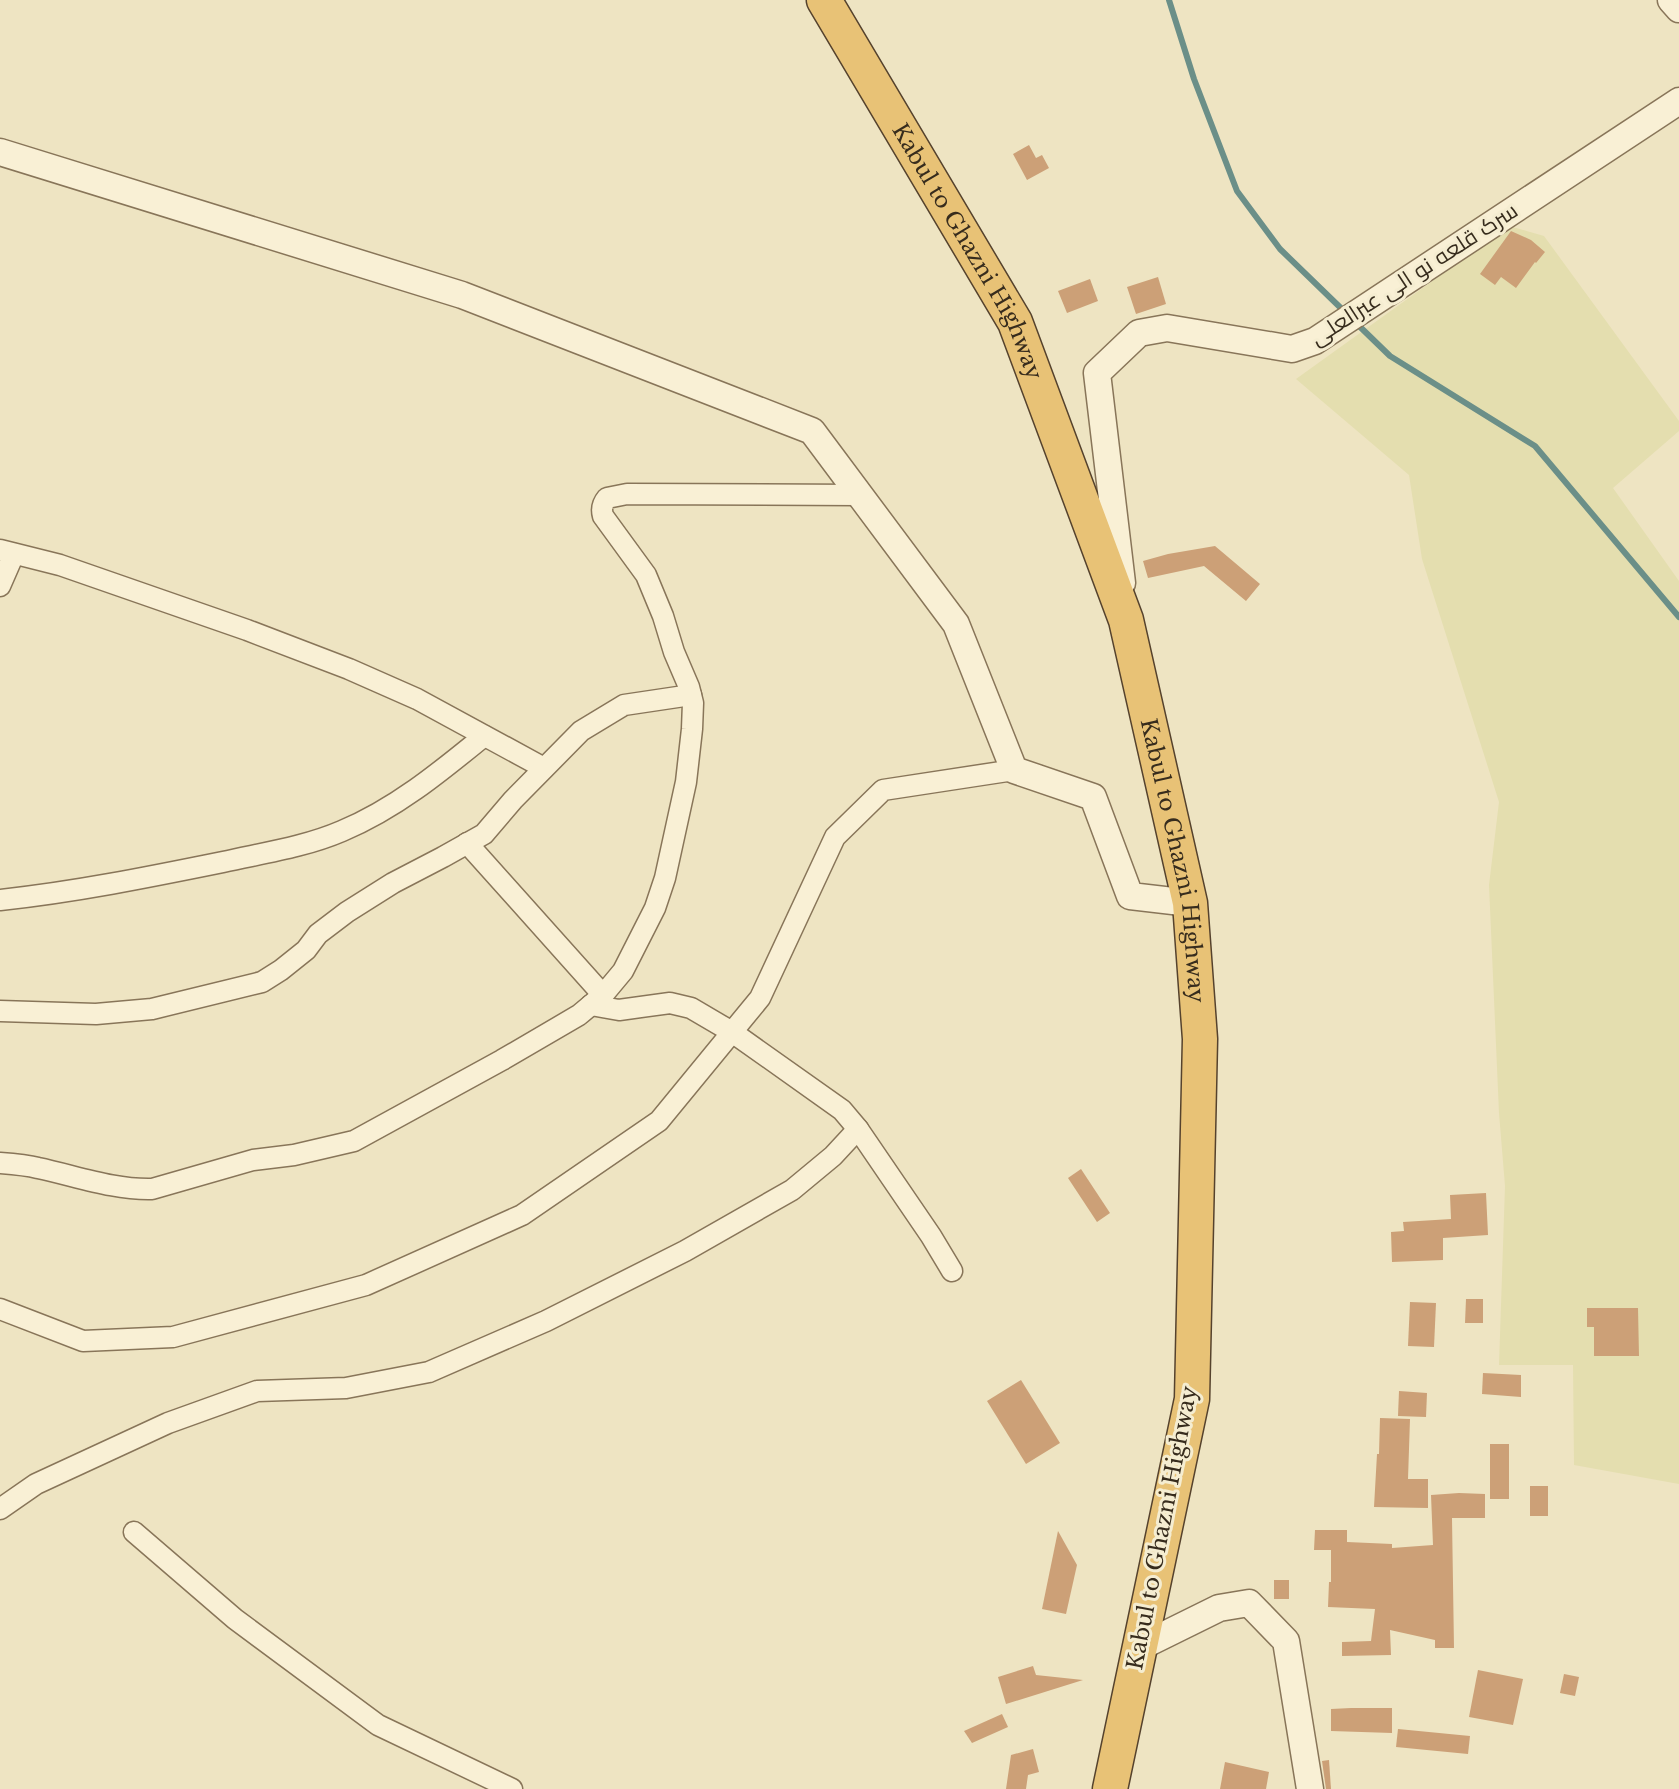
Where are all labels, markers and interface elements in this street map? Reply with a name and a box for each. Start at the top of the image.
street label: Kabul to Ghazni Highway [887,118,1049,383]
street label: سرک قلعه نو الی عبرالعلی [1305,197,1523,351]
street label: Kabul to Ghazni Highway [1135,716,1211,1004]
street label: Kabul to Ghazni Highway [1121,1384,1203,1672]

